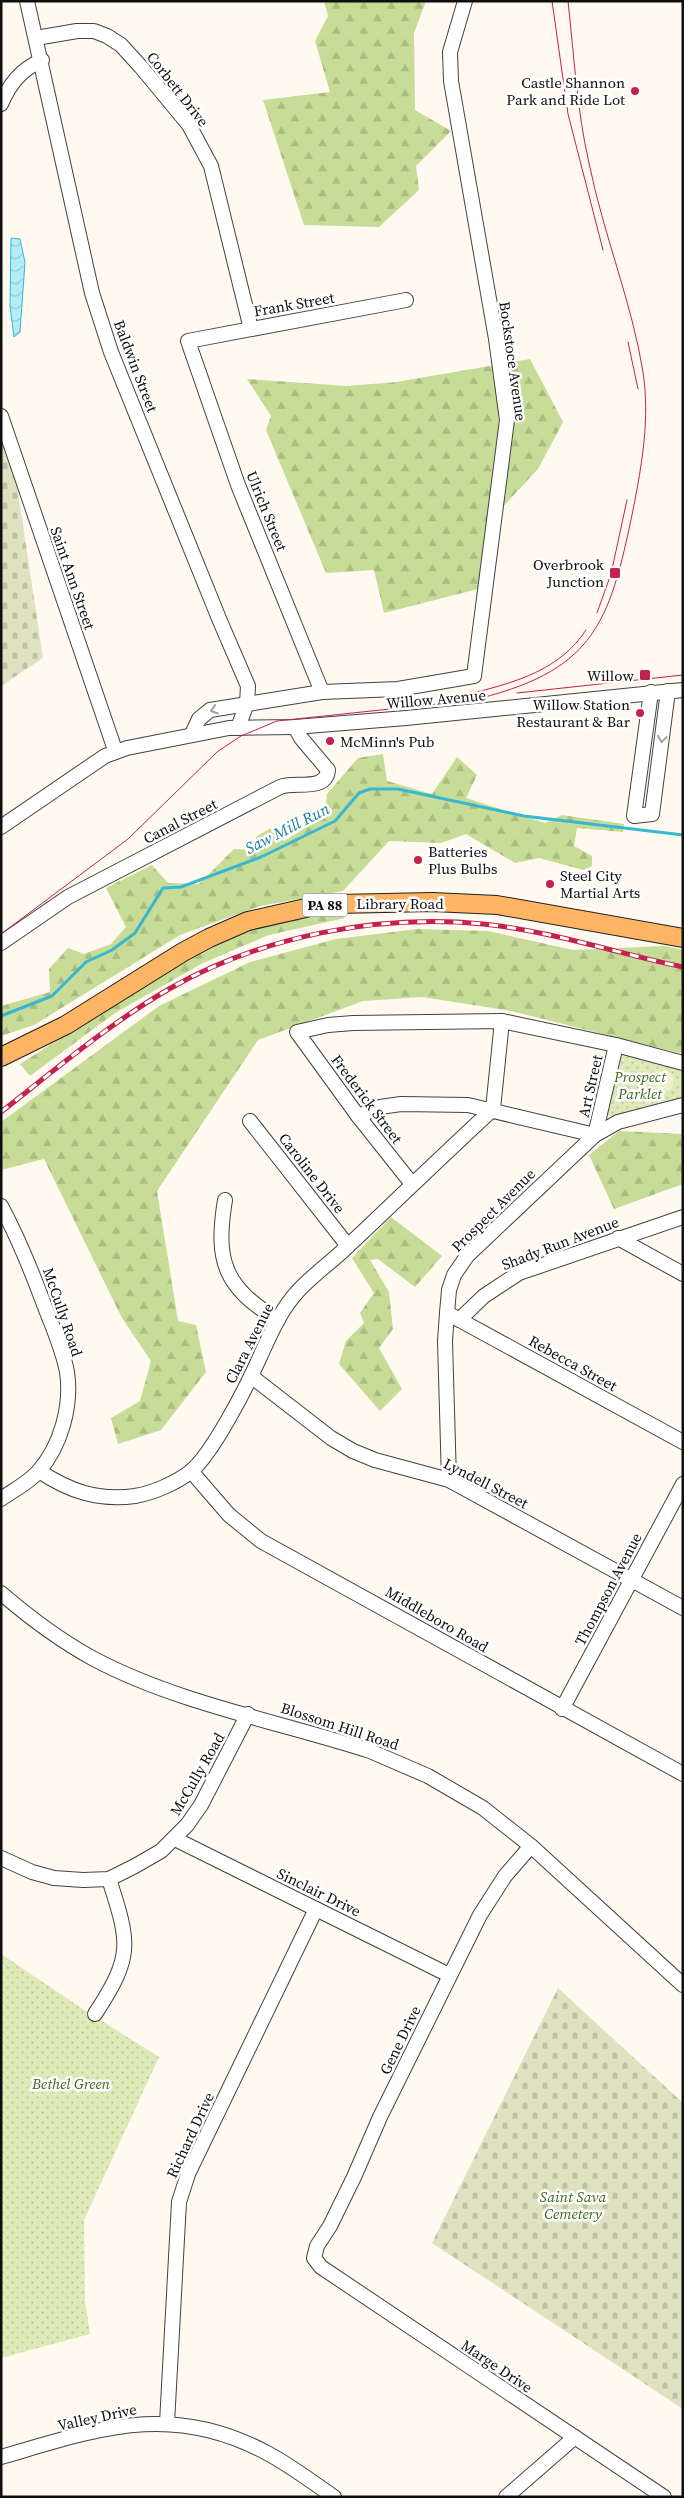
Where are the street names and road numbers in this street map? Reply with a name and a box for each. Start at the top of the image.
street label: Corbett Drive [142,47,214,131]
street label: Frank Street [252,287,336,321]
street label: Bockstoce Avenue [494,300,532,422]
street label: Baldwin Street [109,317,163,415]
street label: Ulrich Street [241,468,293,554]
street label: Saint Ann Street [46,524,100,632]
street label: Willow Avenue [385,684,487,714]
street label: Canal Street [139,793,221,849]
street label: Library Road [356,893,444,914]
road number: PA 88 [302,894,348,916]
street label: Frederick Street [326,1050,408,1148]
street label: Art Street [573,1052,607,1119]
street label: Caroline Drive [274,1128,350,1218]
street label: Prospect Avenue [446,1163,540,1257]
street label: Shady Run Avenue [498,1211,622,1275]
street label: McCully Road [38,1265,88,1360]
street label: Clara Avenue [220,1299,278,1387]
street label: Rebecca Street [525,1330,621,1396]
street label: Lyndell Street [440,1453,532,1513]
street label: Thompson Avenue [569,1529,647,1649]
street label: Middleboro Road [382,1581,493,1657]
street label: Blossom Hill Road [278,1697,402,1755]
street label: McCully Road [165,1728,229,1819]
street label: Sinclair Drive [274,1863,365,1921]
street label: Gene Drive [374,2002,426,2078]
street label: Richard Drive [161,2088,219,2181]
street label: Marge Drive [457,2334,537,2398]
street label: Valley Drive [56,2398,139,2436]

